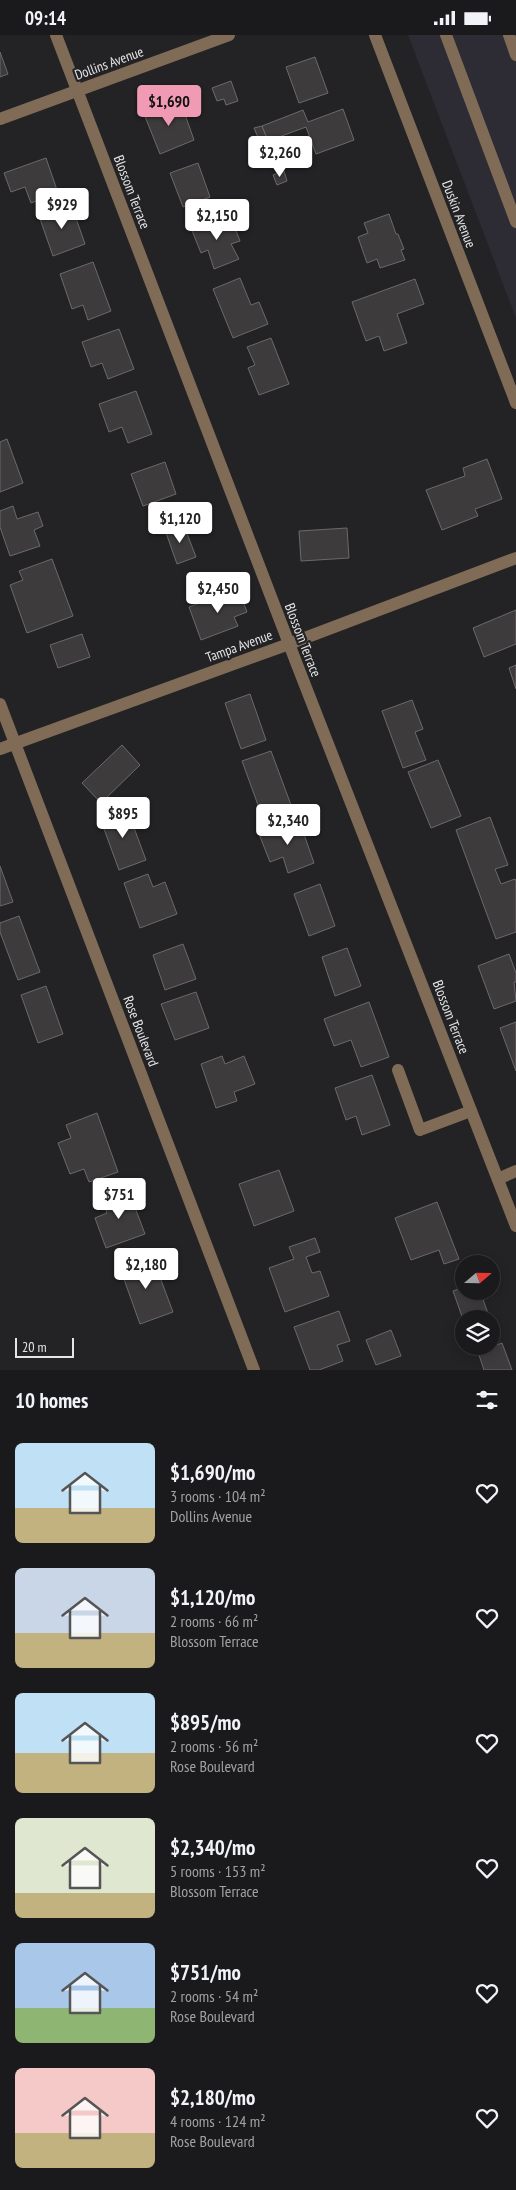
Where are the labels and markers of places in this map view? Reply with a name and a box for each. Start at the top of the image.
pin: $1,690 [128,84,210,127]
pin: $2,260 [239,135,321,178]
pin: $929 [32,187,92,230]
pin: $2,150 [176,199,258,241]
pin: $1,120 [139,501,221,544]
pin: $2,450 [177,571,259,614]
pin: $895 [93,797,153,839]
pin: $2,340 [247,803,329,846]
pin: $751 [89,1177,149,1220]
pin: $2,180 [105,1247,187,1290]

